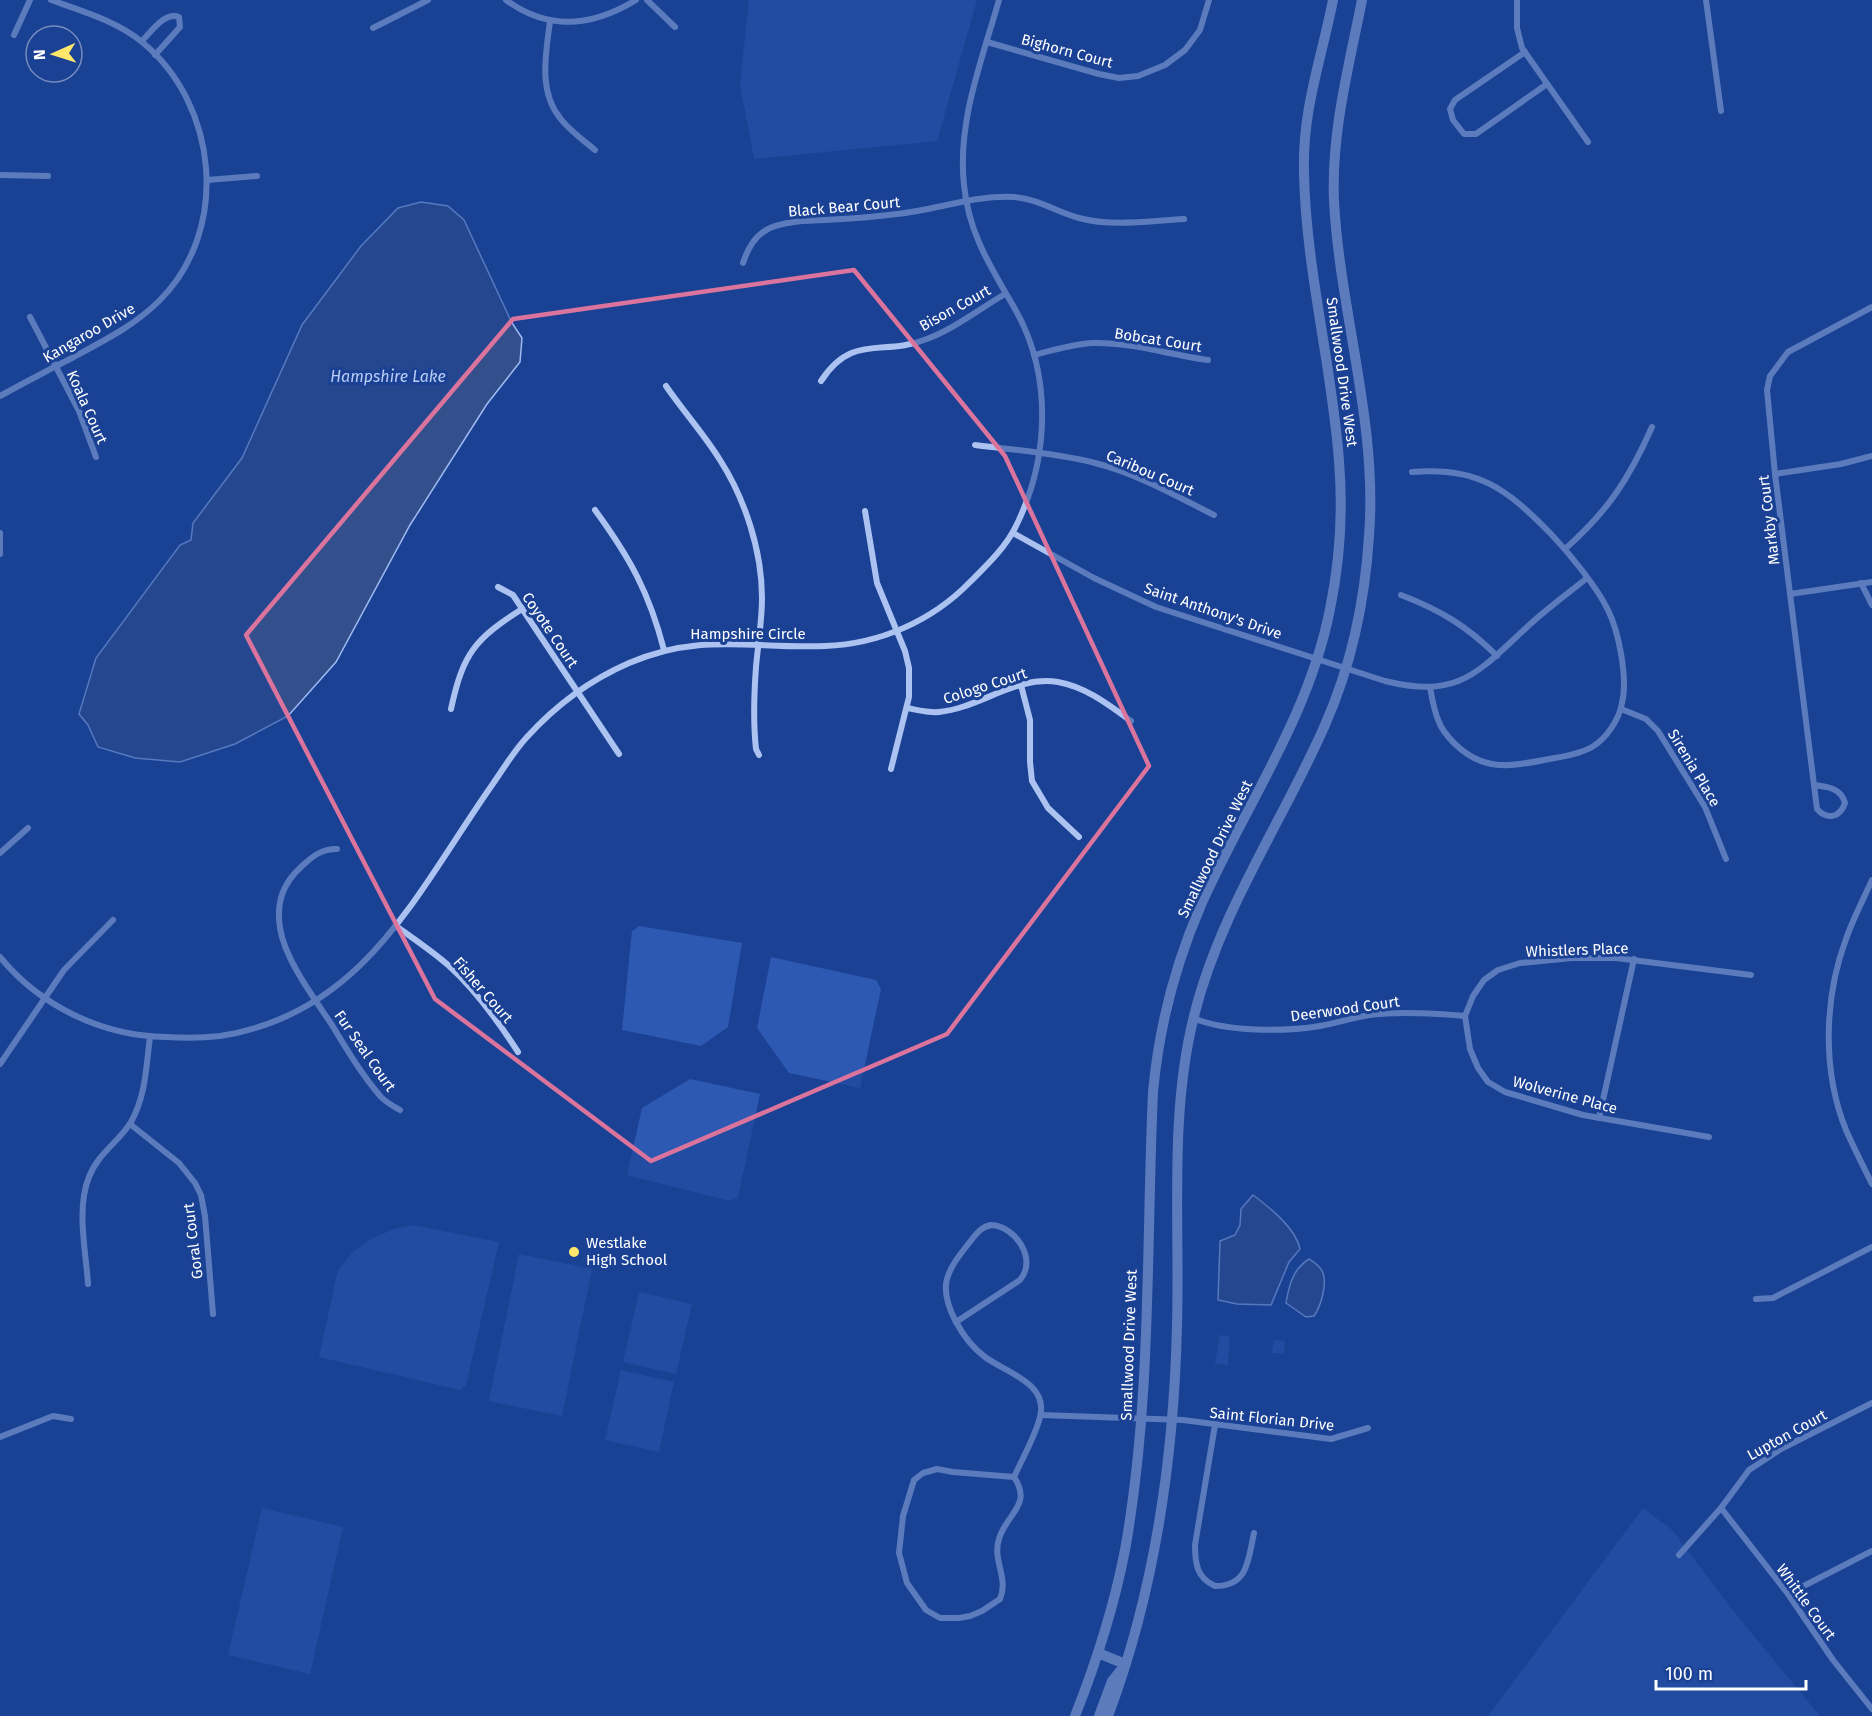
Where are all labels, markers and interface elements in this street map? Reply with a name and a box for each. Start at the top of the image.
north arrow [24,24,84,84]
street label: Bighorn Court [1019,30,1115,72]
text: N [30,49,49,61]
street label: Black Bear Court [787,193,901,221]
street label: Bison Court [916,281,994,335]
street label: Smallwood Drive West [1323,296,1362,449]
street label: Kangaroo Drive [40,299,138,367]
street label: Bobcat Court [1113,324,1204,356]
street label: Koala Court [63,367,111,447]
water label: Hampshire Lake [330,367,446,386]
street label: Caribou Court [1103,446,1197,500]
street label: Markby Court [1754,474,1783,566]
street label: Saint Anthony's Drive [1142,579,1284,643]
street label: Coyote Court [518,589,582,672]
street label: Hampshire Circle [690,625,806,643]
street label: Cologo Court [941,664,1030,708]
street label: Sirenia Place [1664,726,1724,810]
street label: Smallwood Drive West [1174,777,1256,921]
street label: Whistlers Place [1525,939,1629,961]
street label: Fisher Court [449,953,517,1027]
street label: Deerwood Court [1289,992,1401,1026]
street label: Fur Seal Court [330,1007,400,1095]
street label: Wolverine Place [1511,1072,1619,1118]
street label: Goral Court [179,1201,207,1280]
place label: Westlake High School [586,1234,668,1269]
marker: Westlake High School [567,1245,581,1259]
street label: Smallwood Drive West [1117,1269,1141,1421]
street label: Saint Florian Drive [1209,1404,1335,1434]
street label: Lupton Court [1744,1405,1831,1464]
street label: Whittle Court [1772,1561,1840,1644]
scale bar [1656,1653,1806,1691]
text: 100 m [1665,1663,1713,1685]

